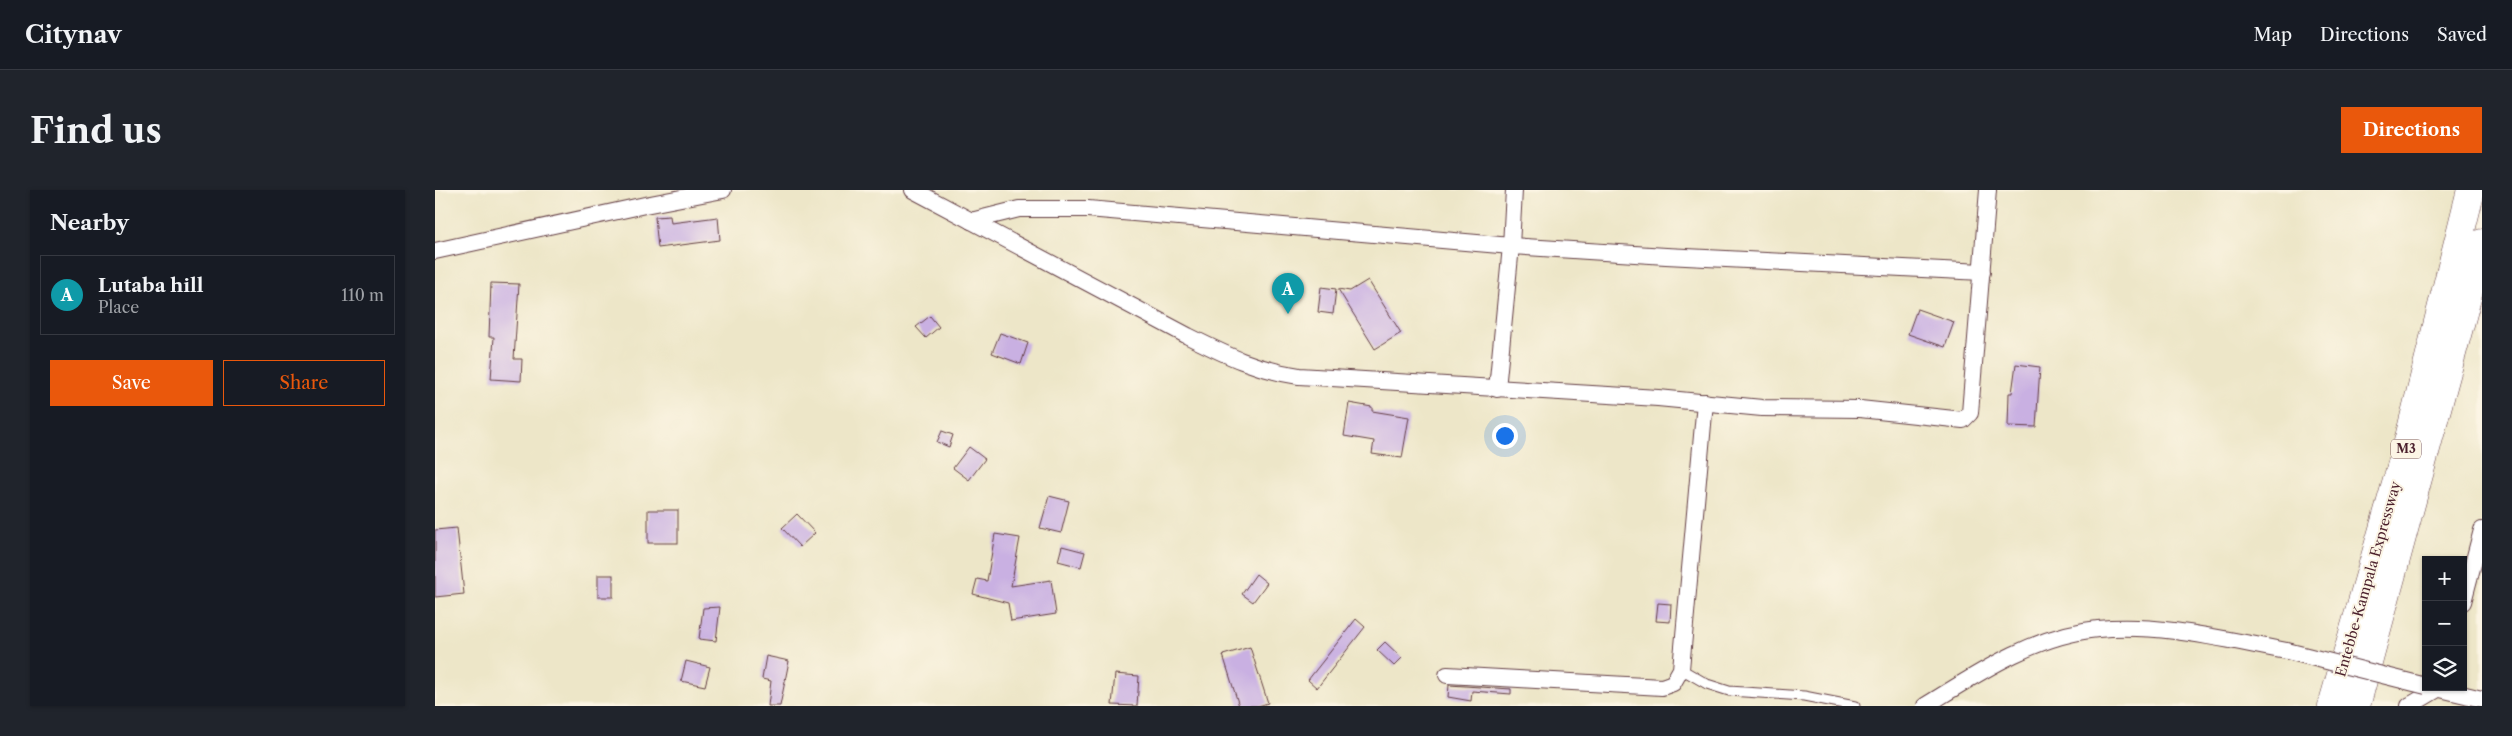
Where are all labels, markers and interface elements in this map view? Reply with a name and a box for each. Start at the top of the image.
text: Citynav [25,20,122,49]
text: Map [2253,24,2292,46]
text: Directions [2320,24,2409,46]
text: Saved [2437,24,2487,46]
button: Directions [2341,107,2482,153]
text: Find us [30,109,162,152]
text: Nearby [50,210,129,235]
pin: A [1272,273,1304,314]
text: Lutaba hill [98,274,203,297]
text: A [61,285,73,305]
text: 110 m [341,285,384,305]
text: Place [98,297,139,317]
button: Save [50,360,213,406]
button: Share [223,360,385,406]
your location [1492,423,1518,449]
road number: M3 [2391,440,2421,458]
street label: Entebbe-Kampala Expressway [2331,479,2405,679]
map controls [2422,556,2467,691]
button: + [2422,556,2467,601]
button: − [2422,601,2467,646]
button: layers [2422,646,2467,691]

